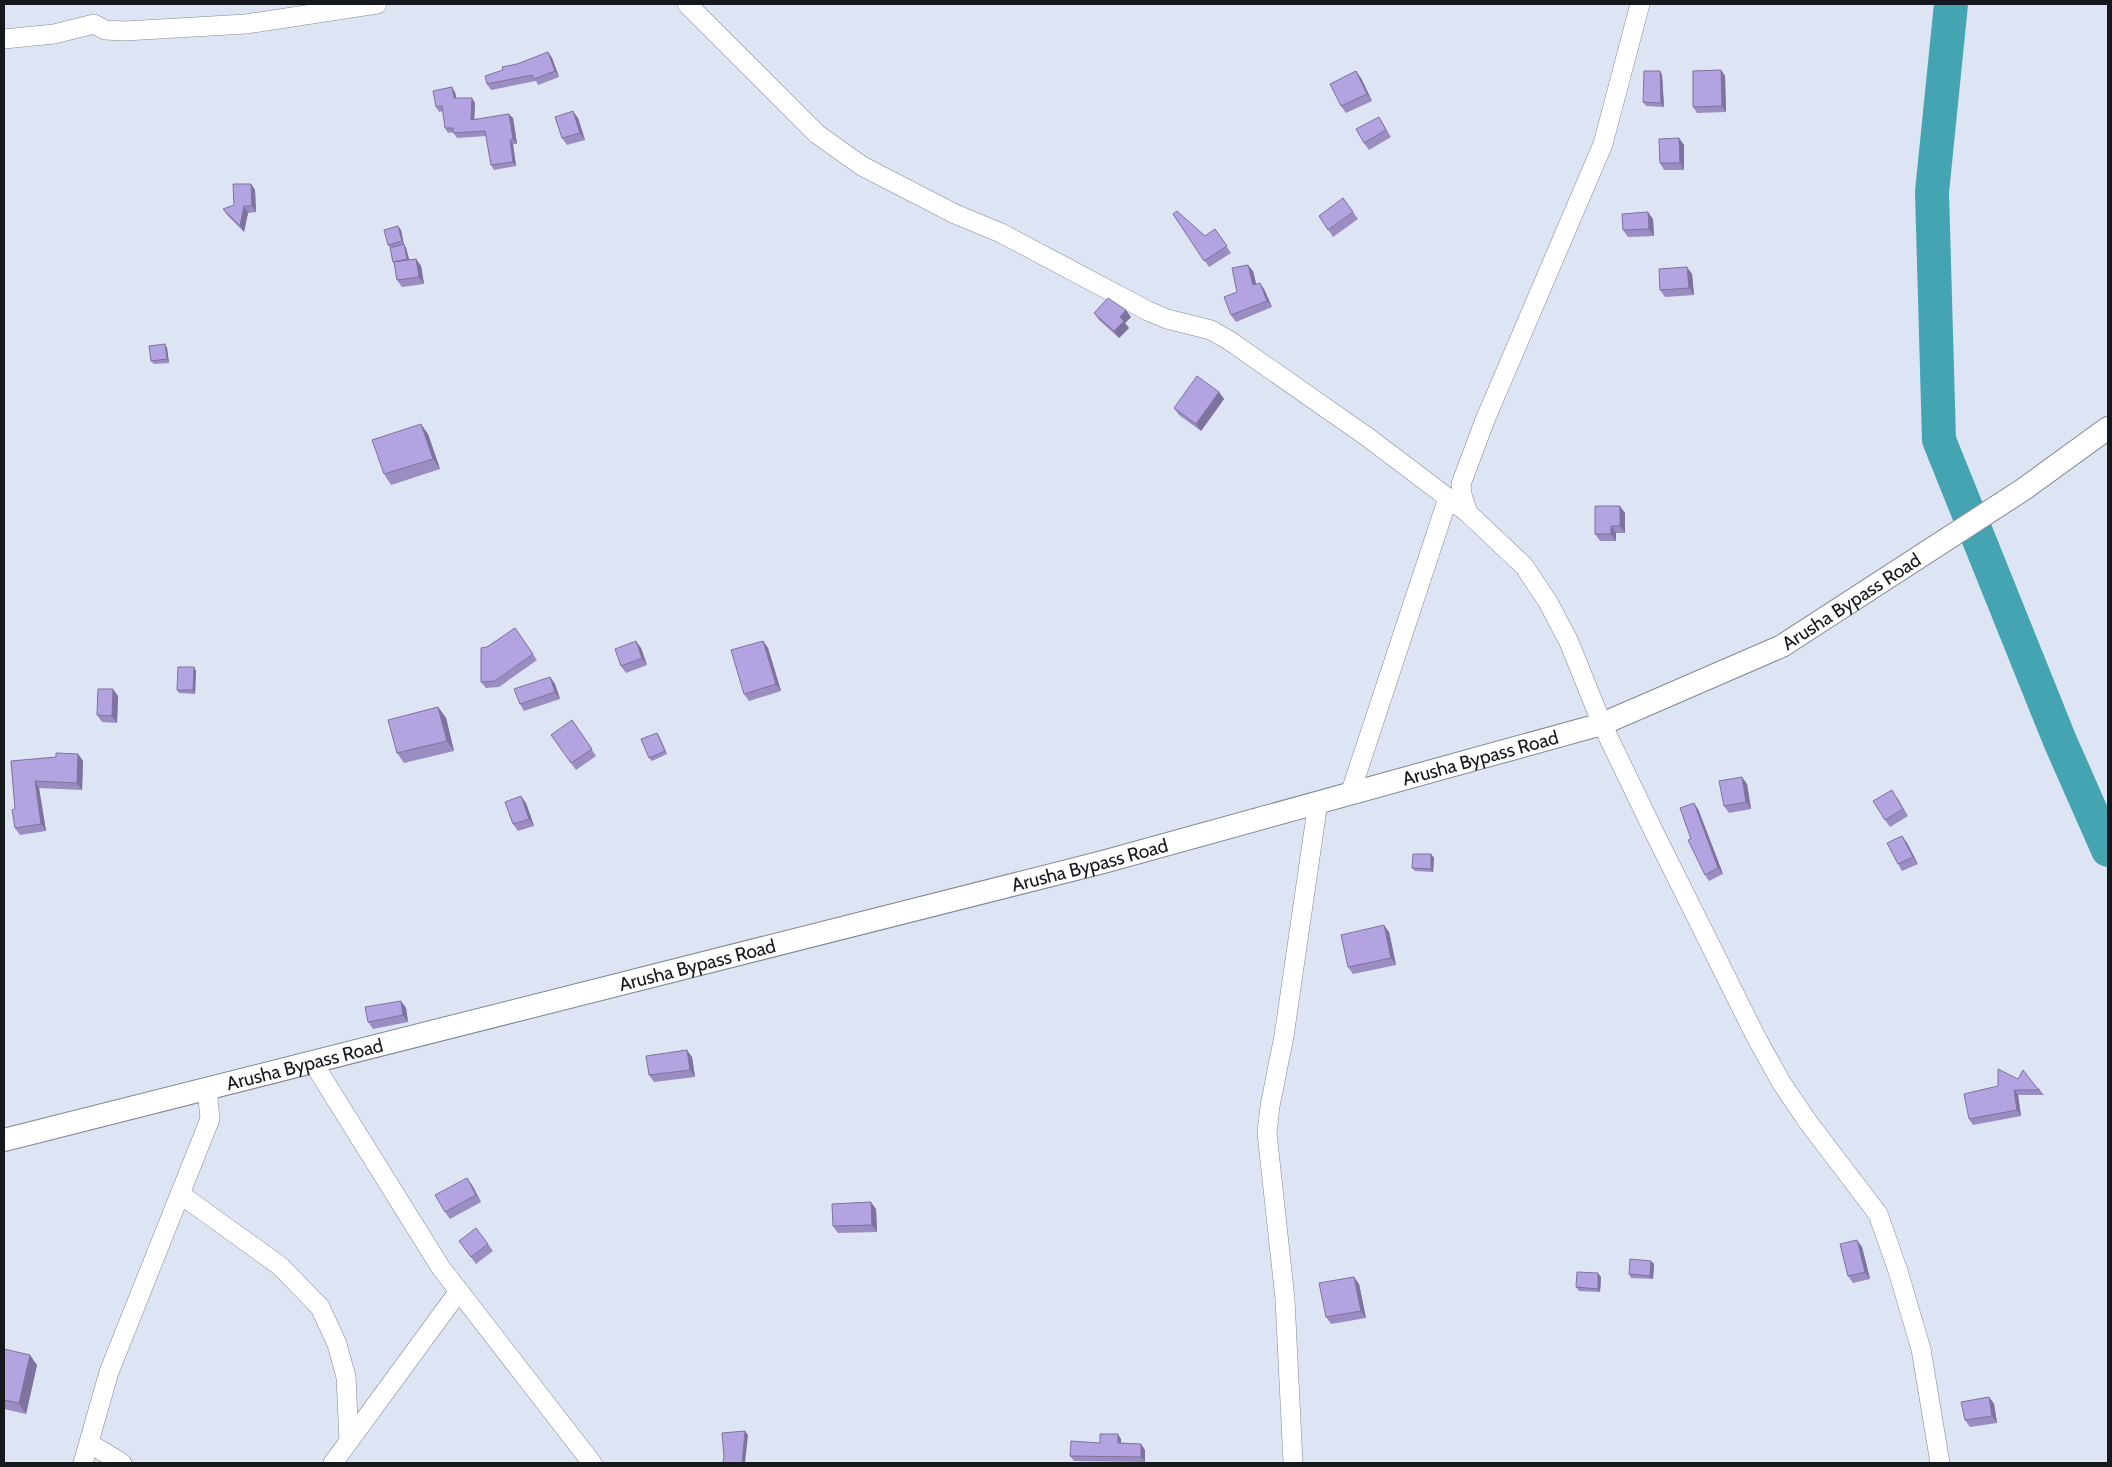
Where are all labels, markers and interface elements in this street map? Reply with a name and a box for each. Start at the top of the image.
street label: Arusha Bypass Road [1778,548,1925,655]
street label: Arusha Bypass Road [1400,726,1561,791]
street label: Arusha Bypass Road [1009,834,1171,897]
street label: Arusha Bypass Road [616,934,778,996]
street label: Arusha Bypass Road [224,1034,385,1095]

